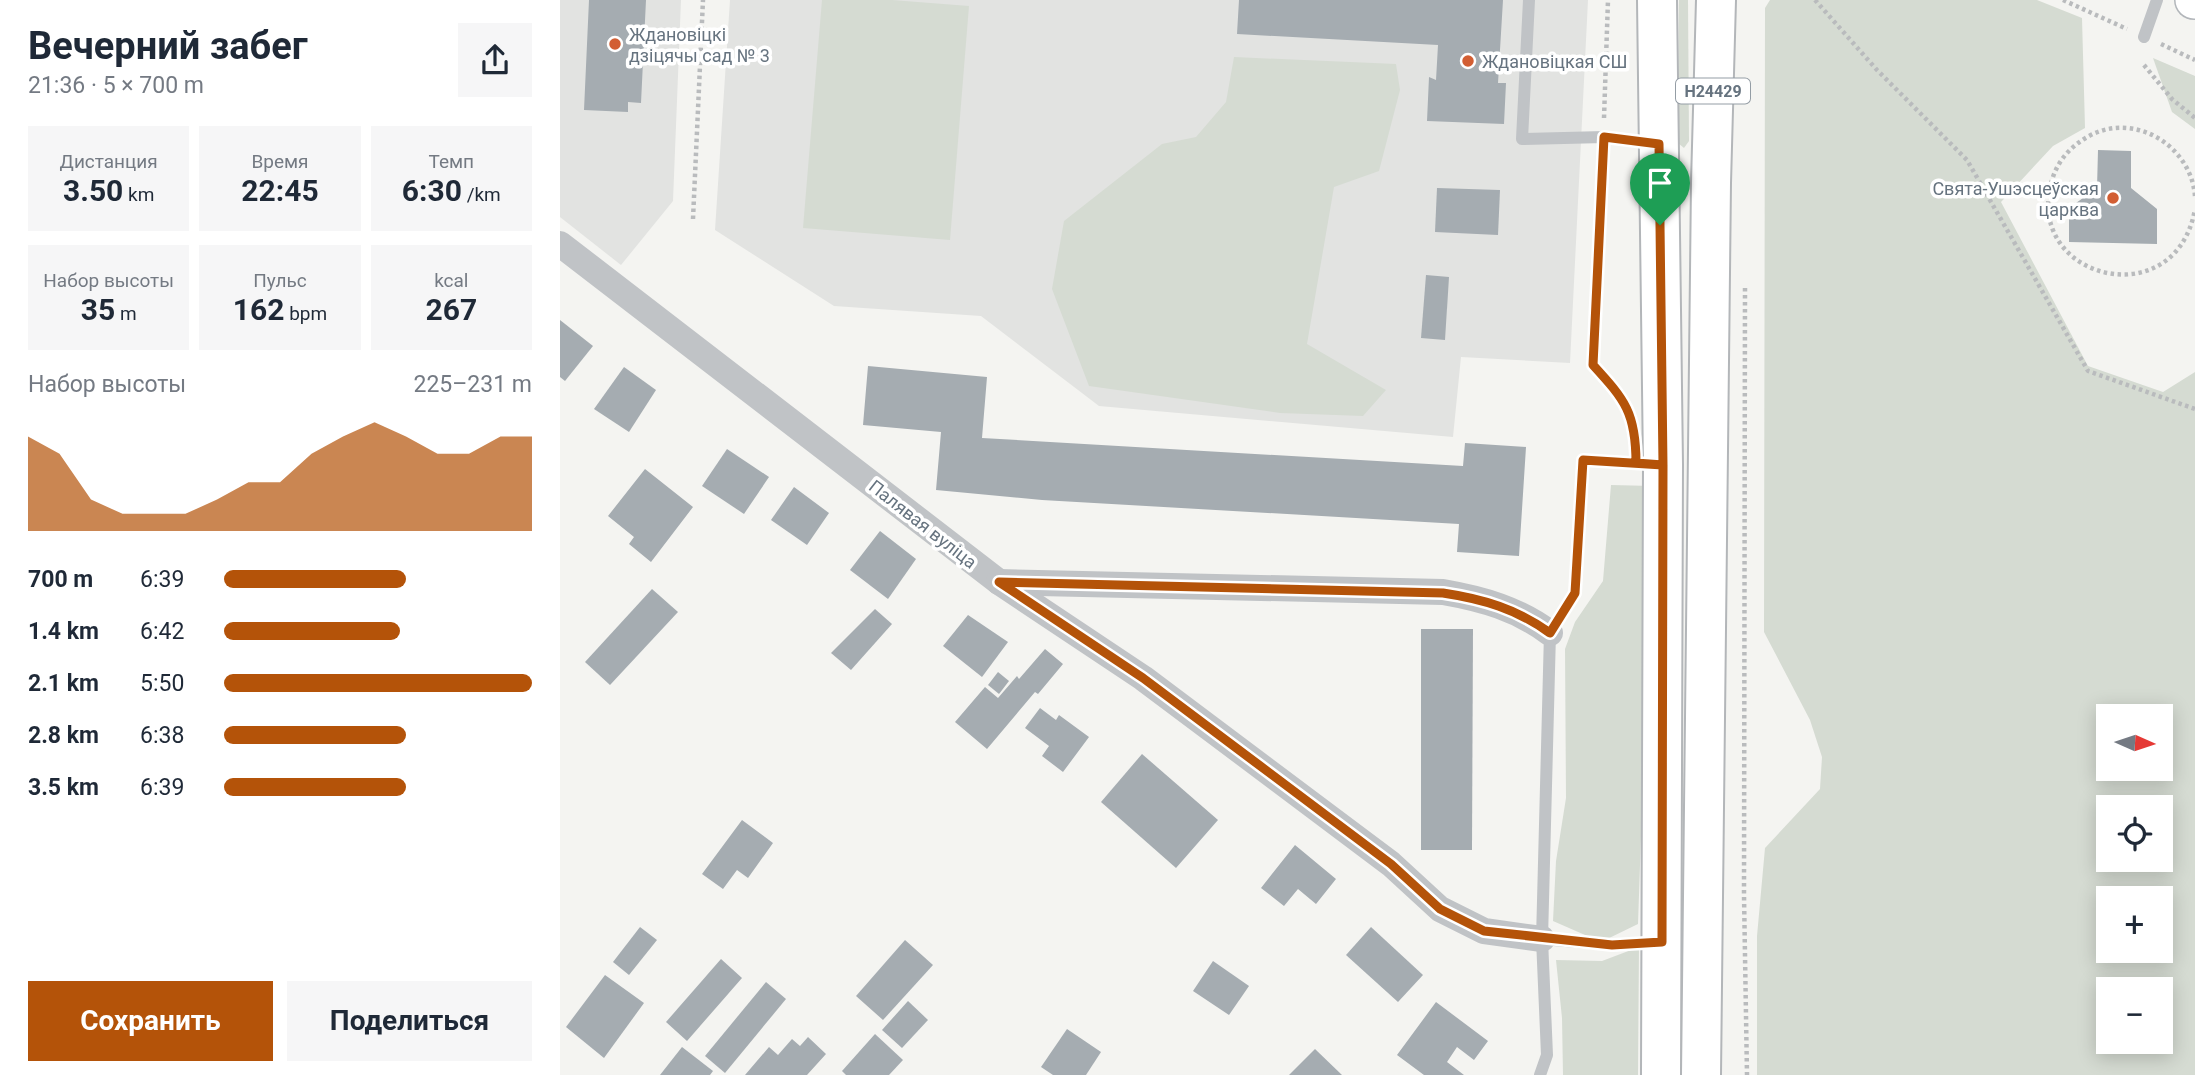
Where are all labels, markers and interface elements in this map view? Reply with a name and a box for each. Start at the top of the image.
button: share [458,23,532,97]
text: Вечерний забег [28,24,308,68]
place label: Ждановіцкі дзіцячы сад № 3 [629,24,770,66]
marker: Ждановіцкі дзіцячы сад № 3 [607,36,623,52]
place label: Ждановіцкая СШ [1482,51,1628,72]
marker: Ждановіцкая СШ [1460,53,1476,69]
text: 21:36 · 5 × 700 m [28,72,204,99]
road number: Н24429 [1676,78,1750,104]
text: Дистанция [60,150,158,173]
text: Время [251,150,309,173]
text: Темп [429,150,474,173]
pin [1630,153,1690,225]
icon: arrive [1641,164,1679,202]
text: 3.50 [63,173,123,208]
text: 22:45 [241,173,319,208]
text: 6:30 [402,173,462,208]
place label: Свята-Ушэсцеўская царква [1932,178,2099,220]
text: km [123,183,154,206]
text: /km [462,183,501,206]
marker: Свята-Ушэсцеўская царква [2105,190,2121,206]
text: Набор высоты [43,269,174,292]
text: Пульс [253,269,307,292]
text: kcal [434,269,469,292]
text: 35 [81,292,115,327]
text: 162 [233,292,284,327]
text: 267 [426,292,477,327]
text: m [115,302,137,325]
text: bpm [284,302,327,325]
text: Набор высоты [28,371,186,398]
text: 225–231 m [413,371,532,398]
street label: Палявая вуліца [865,475,981,573]
text: 700 m [28,566,93,593]
text: 6:39 [140,566,184,593]
text: 1.4 km [28,618,99,645]
text: 6:42 [140,618,184,645]
text: 2.1 km [28,670,99,697]
text: 5:50 [140,670,184,697]
north arrow [2096,704,2174,780]
map controls [2096,704,2173,1054]
text: 2.8 km [28,722,99,749]
text: 6:38 [140,722,184,749]
text: 3.5 km [28,774,99,801]
text: 6:39 [140,774,184,801]
button: locate [2096,795,2173,872]
button: + [2096,886,2173,963]
button: − [2096,977,2173,1054]
button: Сохранить [28,981,273,1061]
button: Поделиться [287,981,532,1061]

